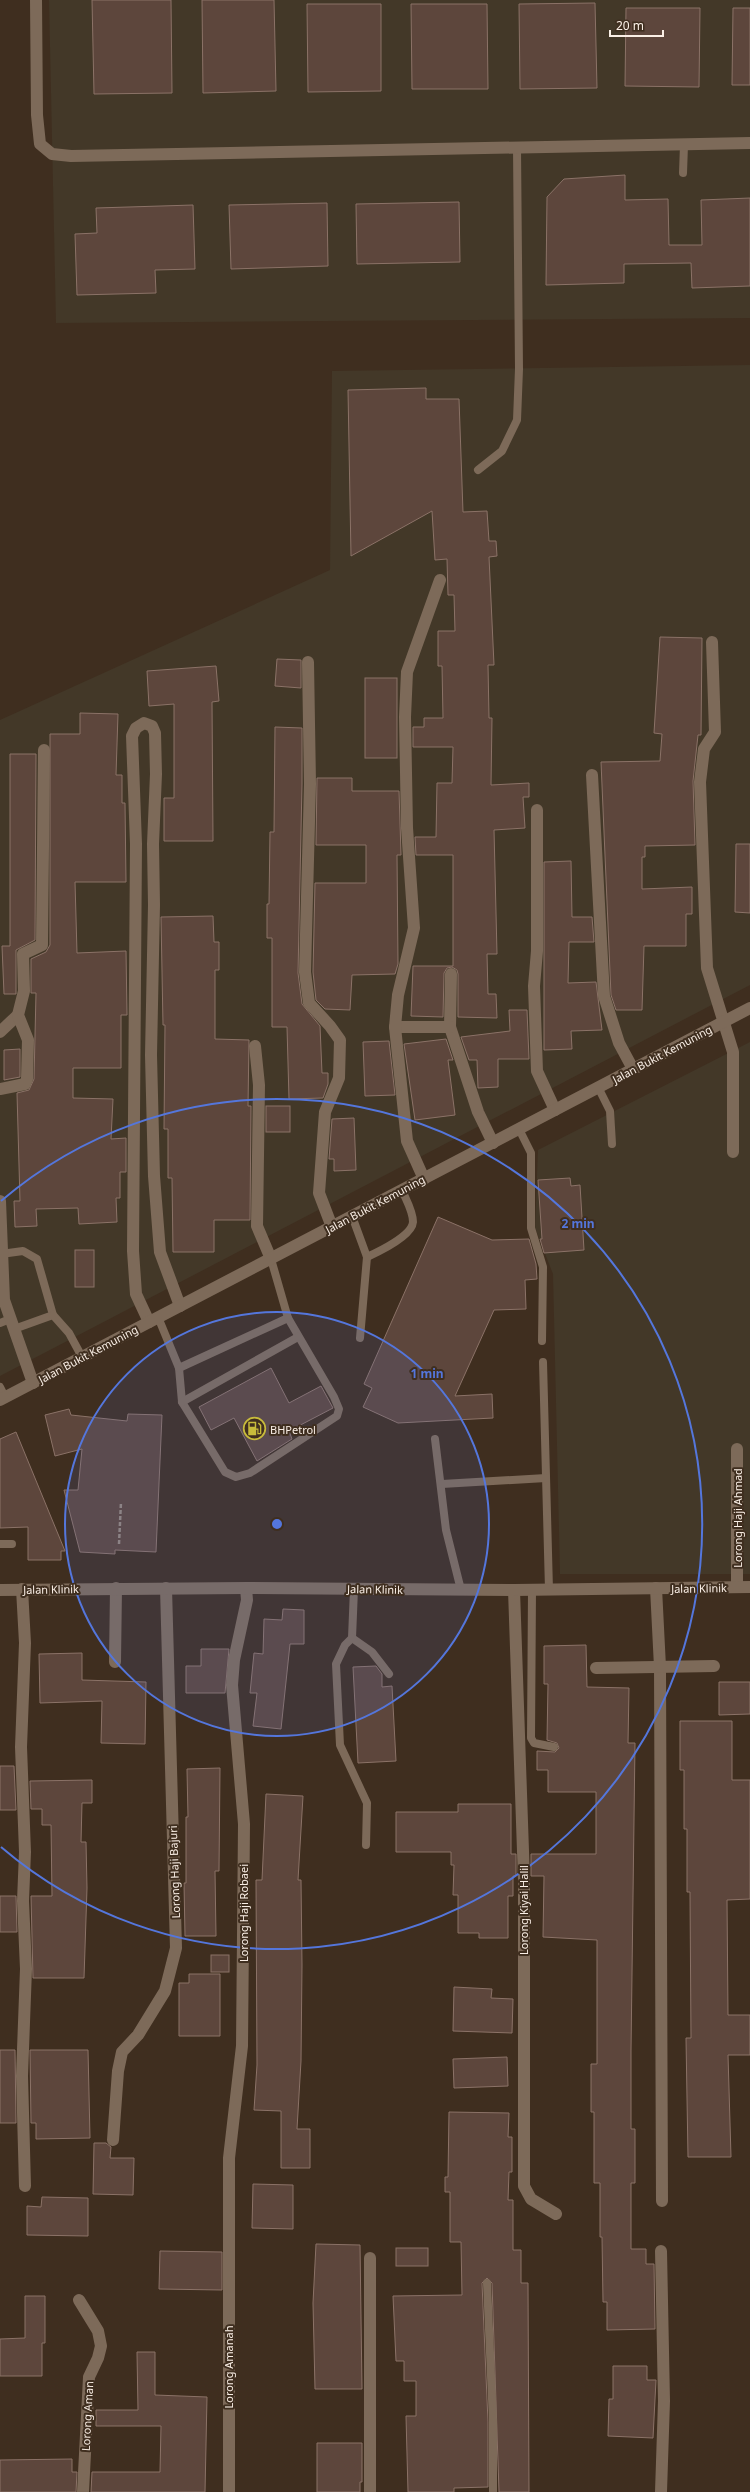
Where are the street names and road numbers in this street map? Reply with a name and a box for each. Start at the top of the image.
street label: Jalan Bukit Kemuning [609,1021,714,1087]
street label: Jalan Bukit Kemuning [322,1171,427,1237]
street label: Jalan Bukit Kemuning [35,1321,140,1387]
street label: Lorong Haji Ahmad [730,1468,745,1568]
street label: Jalan Klinik [670,1580,727,1596]
street label: Jalan Klinik [22,1581,79,1597]
street label: Jalan Klinik [346,1581,403,1597]
street label: Lorong Haji Bajuri [165,1825,183,1919]
street label: Lorong Haji Robaei [236,1864,251,1962]
street label: Lorong Kiyai Halil [516,1865,531,1955]
street label: Lorong Amanah [221,2325,236,2409]
street label: Lorong Aman [78,2381,96,2451]

